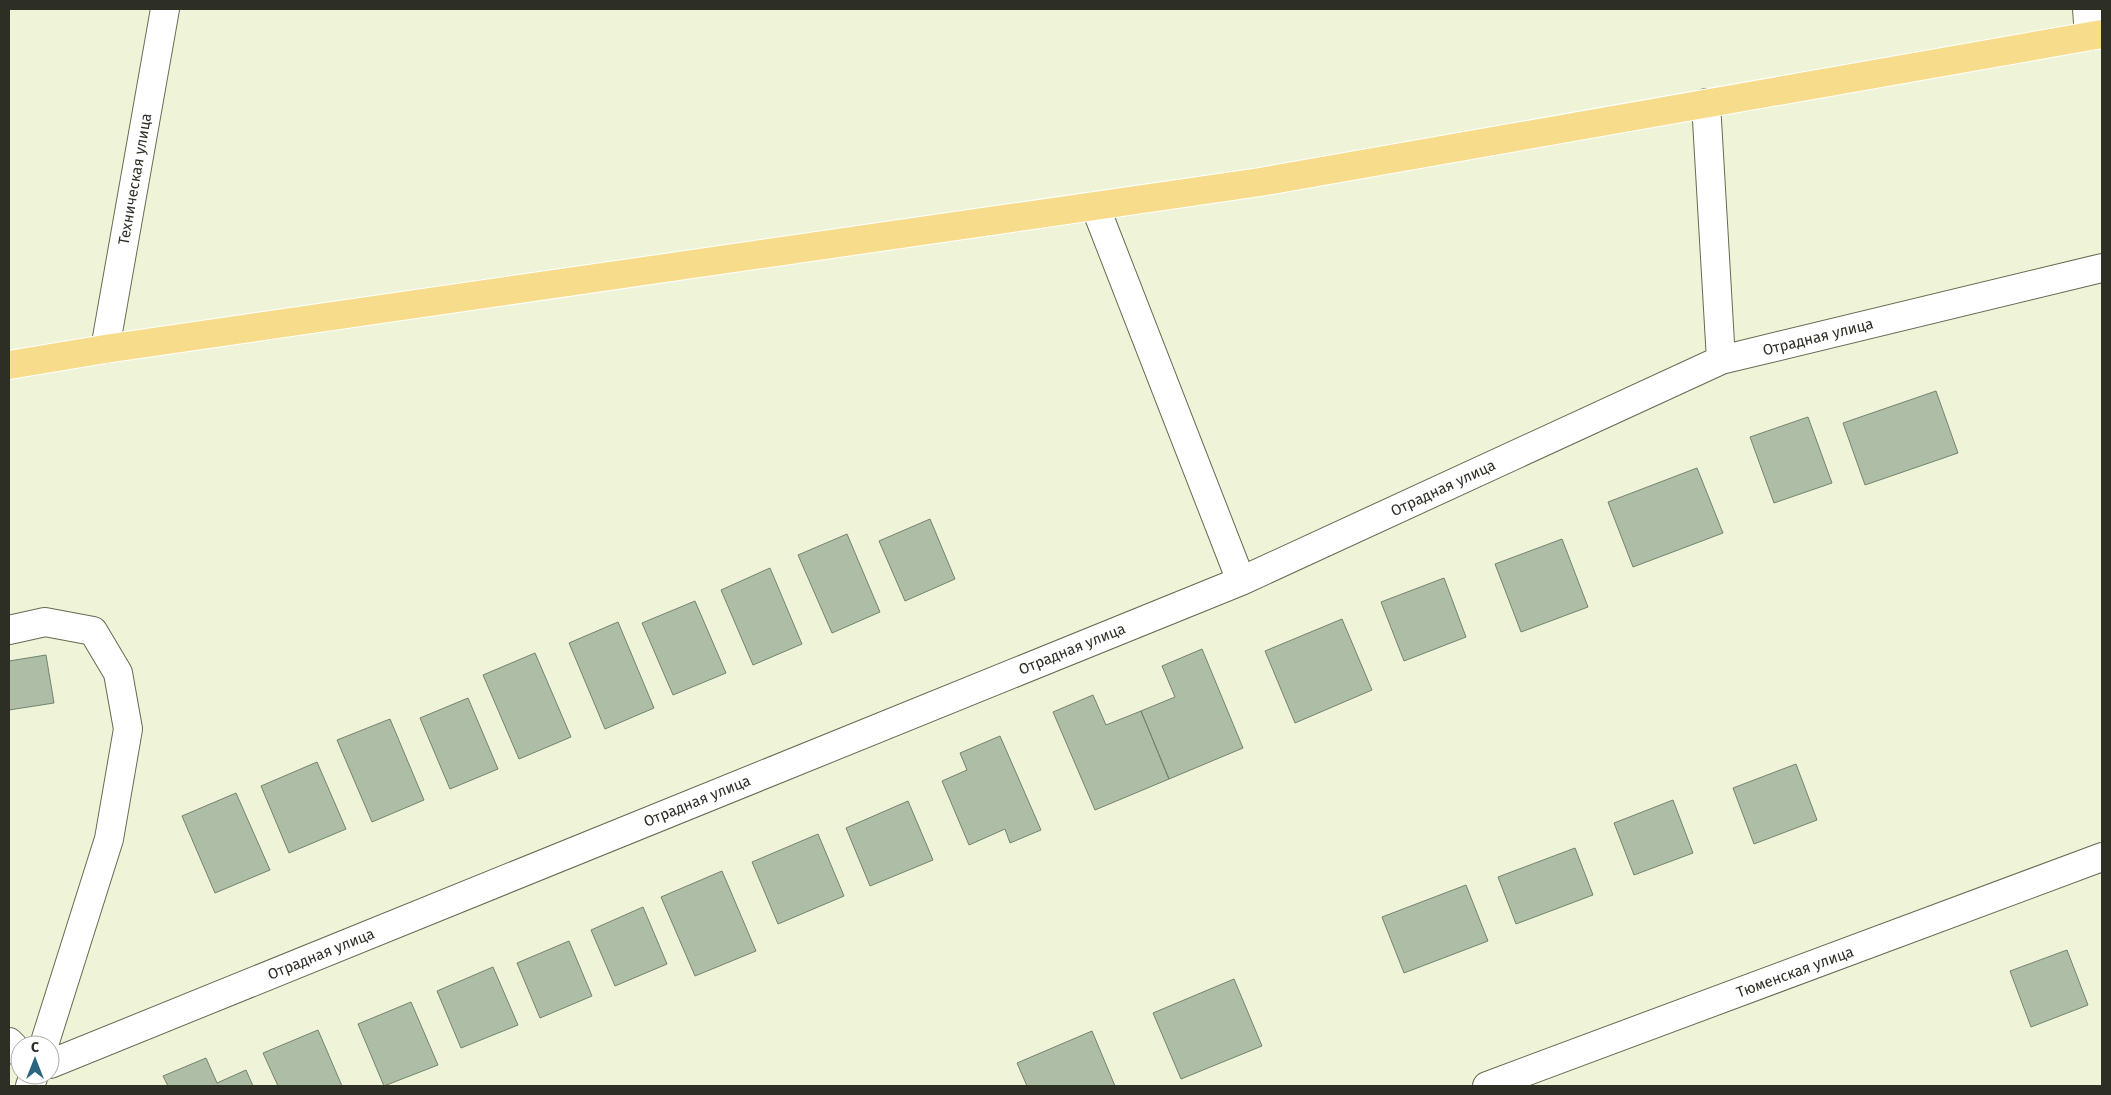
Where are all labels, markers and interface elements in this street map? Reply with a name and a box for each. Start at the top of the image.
street label: Техническая улица [115,112,155,246]
street label: Отрадная улица [1761,315,1875,359]
street label: Отрадная улица [1388,456,1498,520]
street label: Отрадная улица [1016,619,1128,679]
street label: Отрадная улица [641,771,753,831]
street label: Отрадная улица [265,924,377,984]
street label: Тюменская улица [1734,942,1856,1002]
north arrow [10,1035,60,1085]
text: С [31,1039,39,1056]

